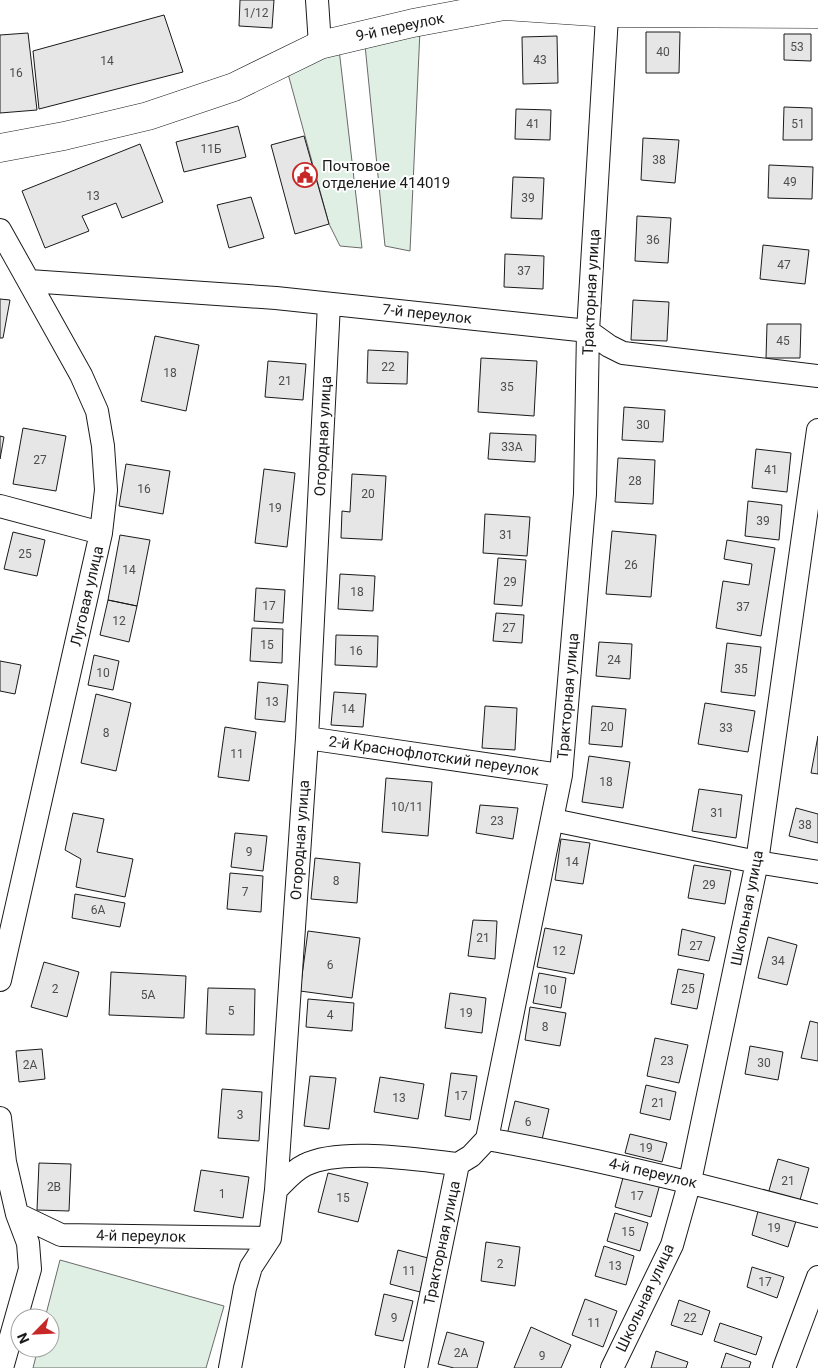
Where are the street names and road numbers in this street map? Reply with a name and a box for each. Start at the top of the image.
street label: 9-й переулок [354,9,446,45]
street label: Тракторная улица [579,228,603,356]
street label: 7-й переулок [381,300,473,328]
street label: Огородная улица [311,375,335,497]
street label: Луговая улица [67,544,107,648]
street label: Тракторная улица [554,632,582,760]
street label: 2-й Краснофлотский переулок [328,732,540,780]
street label: Огородная улица [287,779,313,901]
street label: Школьная улица [727,849,767,967]
street label: 4-й переулок [607,1154,699,1192]
street label: Тракторная улица [420,1179,464,1307]
street label: 4-й переулок [96,1226,186,1246]
street label: Школьная улица [612,1241,678,1355]

